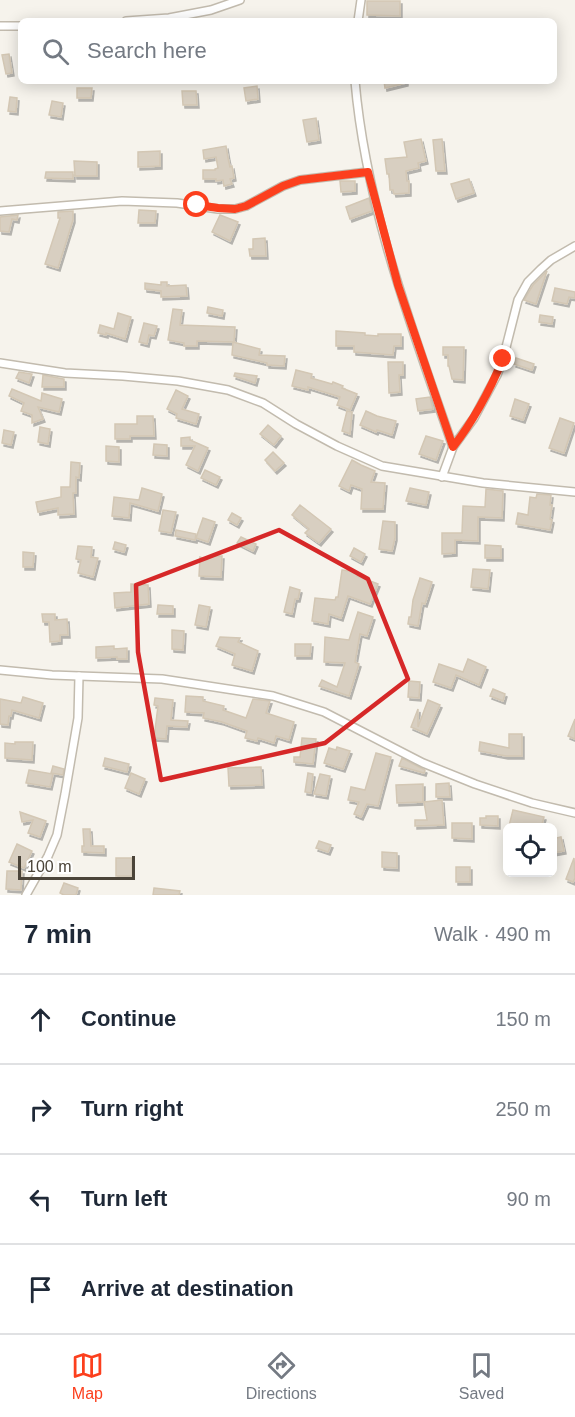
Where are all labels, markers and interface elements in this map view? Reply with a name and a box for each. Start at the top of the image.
search box [18,18,557,84]
icon: search [39,35,72,68]
text: Search here [87,38,207,63]
route start [183,191,209,217]
route end [489,345,515,371]
map controls [503,823,557,877]
button: locate [503,823,557,877]
scale bar [18,853,135,880]
text: 100 m [27,858,71,875]
text: 7 min [24,919,92,949]
text: Walk · 490 m [434,923,551,945]
icon: ahead [24,1003,57,1036]
text: Continue [81,1006,176,1031]
text: 150 m [495,1008,551,1030]
icon: right [24,1093,57,1126]
text: Turn right [81,1096,183,1121]
text: 250 m [495,1098,551,1120]
icon: left [24,1183,57,1216]
text: Turn left [81,1186,167,1211]
text: 90 m [507,1188,551,1210]
icon: arrive [24,1273,57,1306]
text: Arrive at destination [81,1276,294,1301]
tab: Map [71,1349,104,1403]
tab: Directions [246,1349,317,1403]
tab: Saved [459,1349,504,1403]

